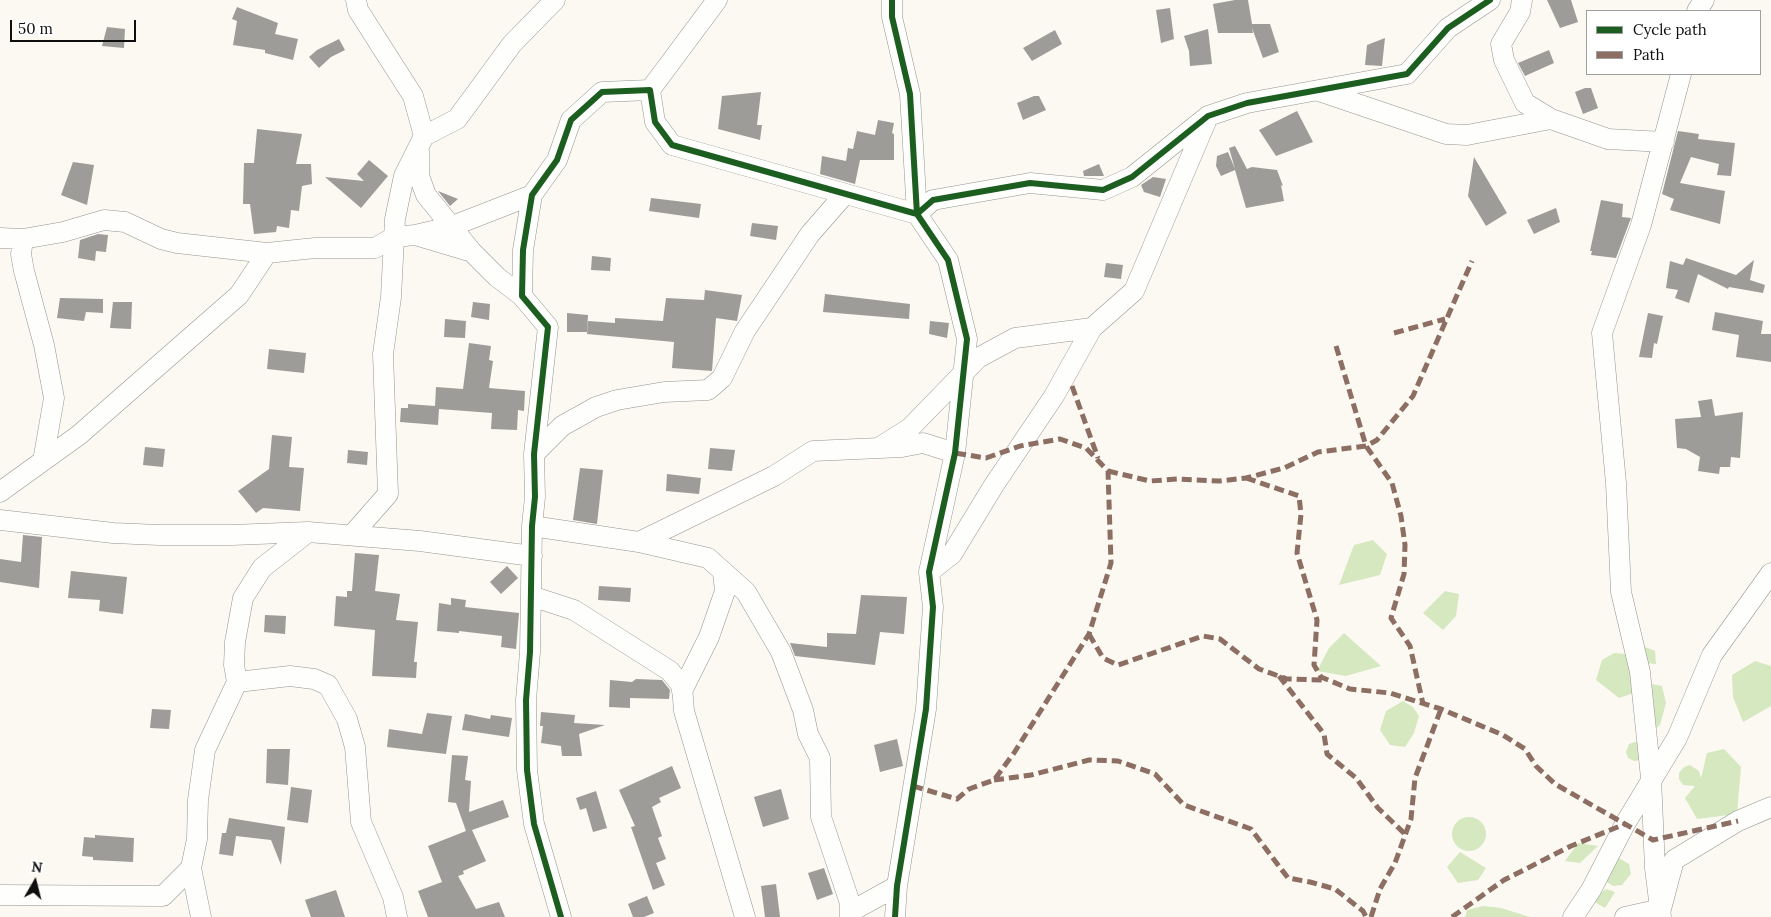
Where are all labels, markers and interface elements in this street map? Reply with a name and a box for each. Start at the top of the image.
scale bar [12,10,139,42]
legend [1586,10,1761,75]
text: 50 m [18,19,53,38]
text: Cycle path [1633,20,1707,39]
text: Path [1633,45,1664,64]
north arrow [10,857,60,907]
text: N [30,857,44,877]

